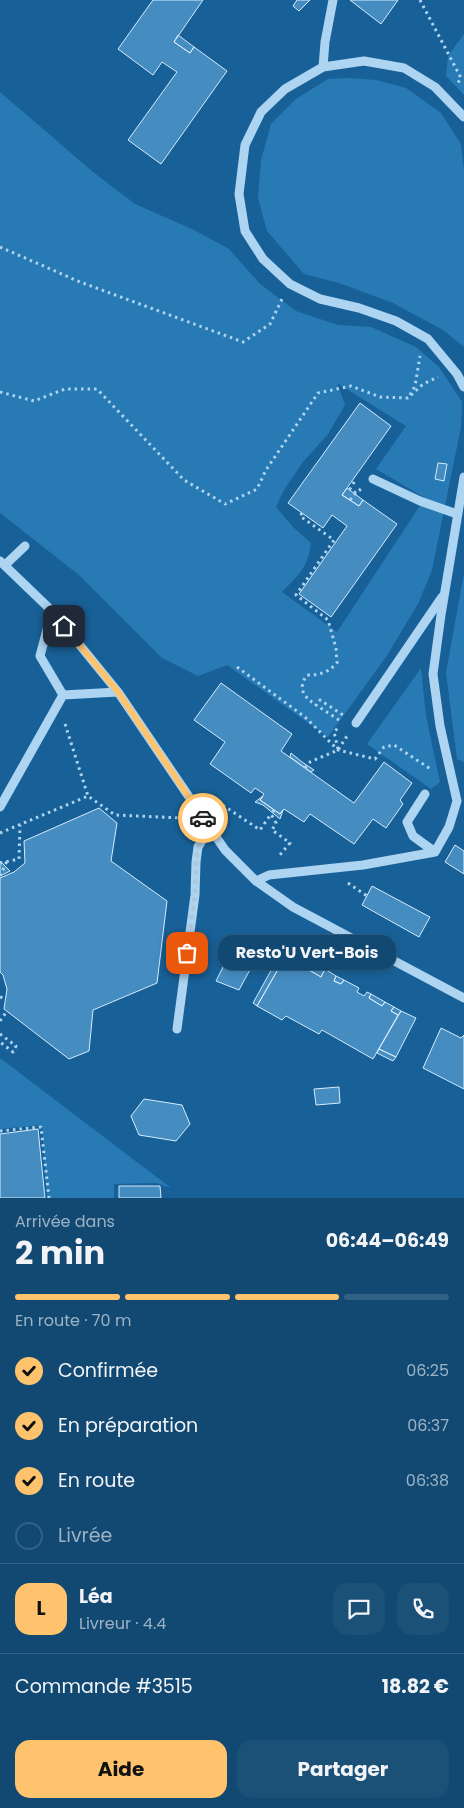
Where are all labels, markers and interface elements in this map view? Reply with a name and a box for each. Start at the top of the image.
pin [43,605,85,647]
icon: home [50,612,78,640]
courier [178,793,228,843]
icon: car [189,804,217,832]
pin [166,932,208,974]
callout: Resto'U Vert-Bois [217,936,394,970]
icon: bag [173,939,201,967]
text: Resto'U Vert-Bois [236,941,378,964]
text: Arrivée dans [15,1210,115,1233]
text: 06:44–06:49 [326,1227,449,1254]
text: 2 min [15,1230,105,1275]
text: En route · 70 m [15,1309,131,1332]
icon: check [15,1357,43,1385]
text: Confirmée [58,1357,158,1384]
text: 06:25 [406,1359,449,1382]
icon: check [15,1412,43,1440]
text: En préparation [58,1412,198,1439]
text: 06:37 [407,1414,449,1437]
icon: check [15,1467,43,1495]
text: En route [58,1467,135,1494]
text: 06:38 [406,1469,449,1492]
text: Livrée [58,1522,112,1549]
text: Léa [79,1583,113,1610]
button: chat [333,1583,385,1635]
button: phone [397,1583,449,1635]
text: L [36,1595,46,1622]
text: Livreur · 4.4 [79,1612,166,1635]
text: Commande #3515 [15,1673,193,1700]
text: 18.82 € [382,1673,449,1700]
button: Aide [15,1740,227,1798]
button: Partager [237,1740,449,1798]

